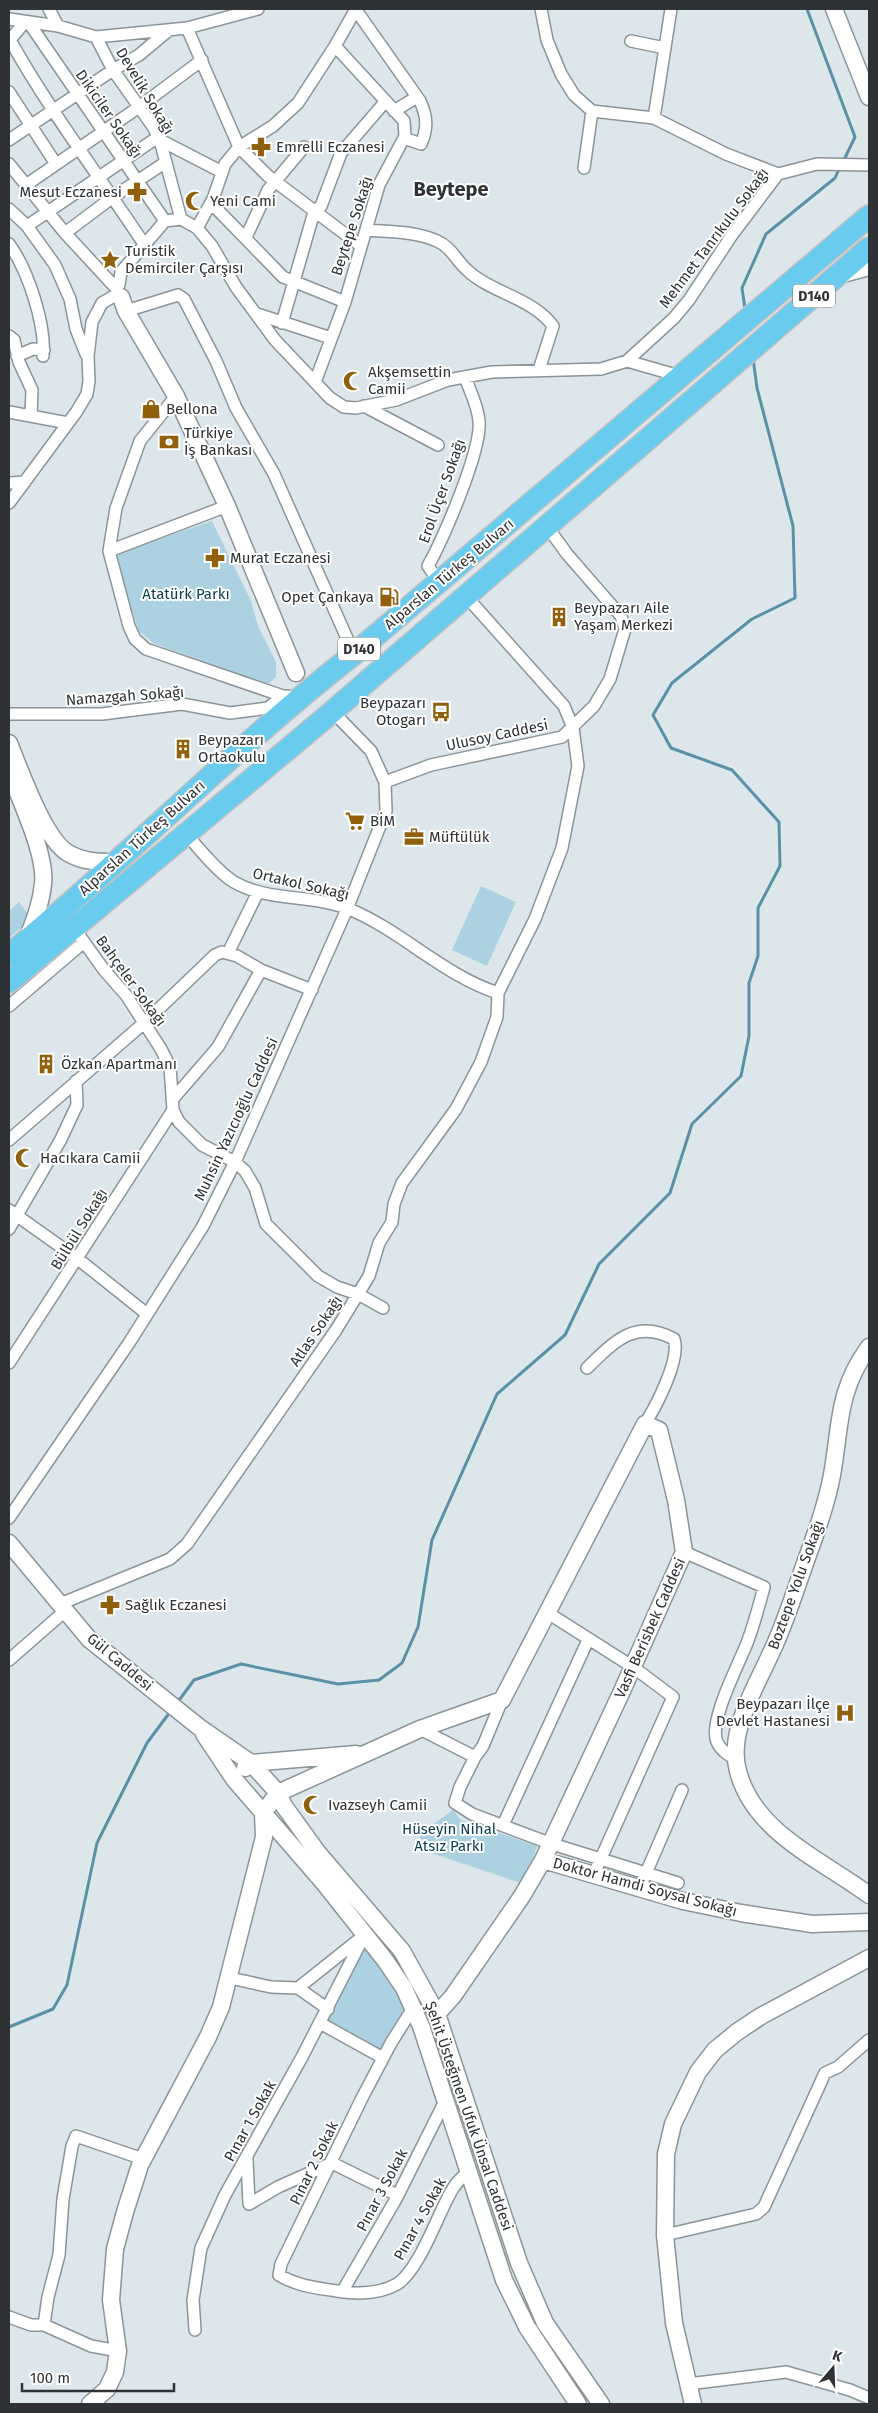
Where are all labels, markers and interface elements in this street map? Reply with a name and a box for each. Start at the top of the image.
street label: Develik Sokağı [112,44,178,138]
street label: Dikiciler Sokağı [72,66,146,162]
pharmacy icon: Emrelli Eczanesi [250,136,272,158]
place label: Emrelli Eczanesi [276,138,385,156]
street label: Mehmet Tanrıkulu Sokağı [655,164,773,312]
street label: Beytepe Sokağı [327,174,377,278]
district label: Beytepe [414,177,488,201]
pharmacy icon: Mesut Eczanesi [126,181,148,203]
place label: Mesut Eczanesi [19,183,122,201]
mosque icon: Yeni Cami [184,190,206,212]
place label: Yeni Cami [210,192,276,210]
place label: Turistik Demirciler Çarşısı [125,242,243,277]
place icon: Turistik Demirciler Çarşısı [99,249,121,271]
road number: D140 [793,284,835,308]
place label: Akşemsettin Camii [368,363,451,398]
mosque icon: Akşemsettin Camii [342,370,364,392]
shop icon: Bellona [140,398,162,420]
place label: Bellona [166,400,218,418]
place label: Türkiye İş Bankası [184,424,252,459]
bank icon: Türkiye İş Bankası [158,431,180,453]
street label: Erol Üçer Sokağı [415,436,469,546]
street label: Alparslan Türkeş Bulvarı [381,515,517,633]
pharmacy icon: Murat Eczanesi [204,547,226,569]
place label: Murat Eczanesi [230,549,331,567]
park label: Atatürk Parkı [142,585,230,603]
fuel station icon: Opet Çankaya [378,586,400,608]
place label: Opet Çankaya [281,588,374,606]
place label: Beypazarı Aile Yaşam Merkezi [574,599,673,634]
building icon: Beypazarı Aile Yaşam Merkezi [548,606,570,628]
road number: D140 [338,638,380,661]
street label: Namazgah Sokağı [65,683,185,709]
place label: Beypazarı Otogarı [360,694,426,729]
bus stop icon: Beypazarı Otogarı [430,701,452,723]
street label: Ulusoy Caddesi [444,715,550,755]
place label: Beypazarı Ortaokulu [198,731,266,766]
building icon: Beypazarı Ortaokulu [172,738,194,760]
street label: Alparslan Türkeş Bulvarı [75,777,209,899]
supermarket icon: BİM [344,810,366,832]
place label: BİM [370,812,395,830]
office icon: Müftülük [403,826,425,848]
place label: Müftülük [429,828,490,846]
street label: Ortakol Sokağı [251,864,351,904]
street label: Bahçeler Sokağı [92,932,170,1030]
street label: Muhsin Yazıcıoğlu Caddesi [190,1035,282,1203]
building icon: Özkan Apartmanı [35,1053,57,1075]
place label: Özkan Apartmanı [61,1055,177,1073]
mosque icon: Hacıkara Camii [14,1147,36,1169]
place label: Hacıkara Camii [40,1149,141,1167]
street label: Bülbül Sokağı [47,1185,111,1273]
street label: Atlas Sokağı [286,1292,346,1370]
street label: Boztepe Yolu Sokağı [764,1518,828,1652]
street label: Vasfi Berisbek Caddesi [611,1555,689,1701]
pharmacy icon: Sağlık Eczanesi [99,1594,121,1616]
place label: Sağlık Eczanesi [125,1596,227,1614]
street label: Gül Caddesi [83,1629,157,1695]
place label: Beypazarı İlçe Devlet Hastanesi [716,1695,830,1730]
hospital icon: Beypazarı İlçe Devlet Hastanesi [834,1702,856,1724]
mosque icon: Ivazseyh Camii [302,1794,324,1816]
place label: Ivazseyh Camii [328,1796,427,1814]
park label: Hüseyin Nihal Atsız Parkı [402,1820,497,1855]
street label: Doktor Hamdi Soysal Sokağı [551,1854,739,1920]
street label: Şehit Üsteğmen Ufuk Ünsal Caddesi [421,1999,517,2233]
street label: Pınar 1 Sokak [220,2077,280,2165]
street label: Pınar 2 Sokak [286,2118,342,2208]
street label: Pınar 3 Sokak [353,2145,411,2234]
street label: Pınar 4 Sokak [390,2174,450,2263]
north arrow [808,2343,858,2393]
text: K [830,2347,845,2366]
scale bar [22,2360,175,2392]
text: 100 m [30,2369,70,2387]

